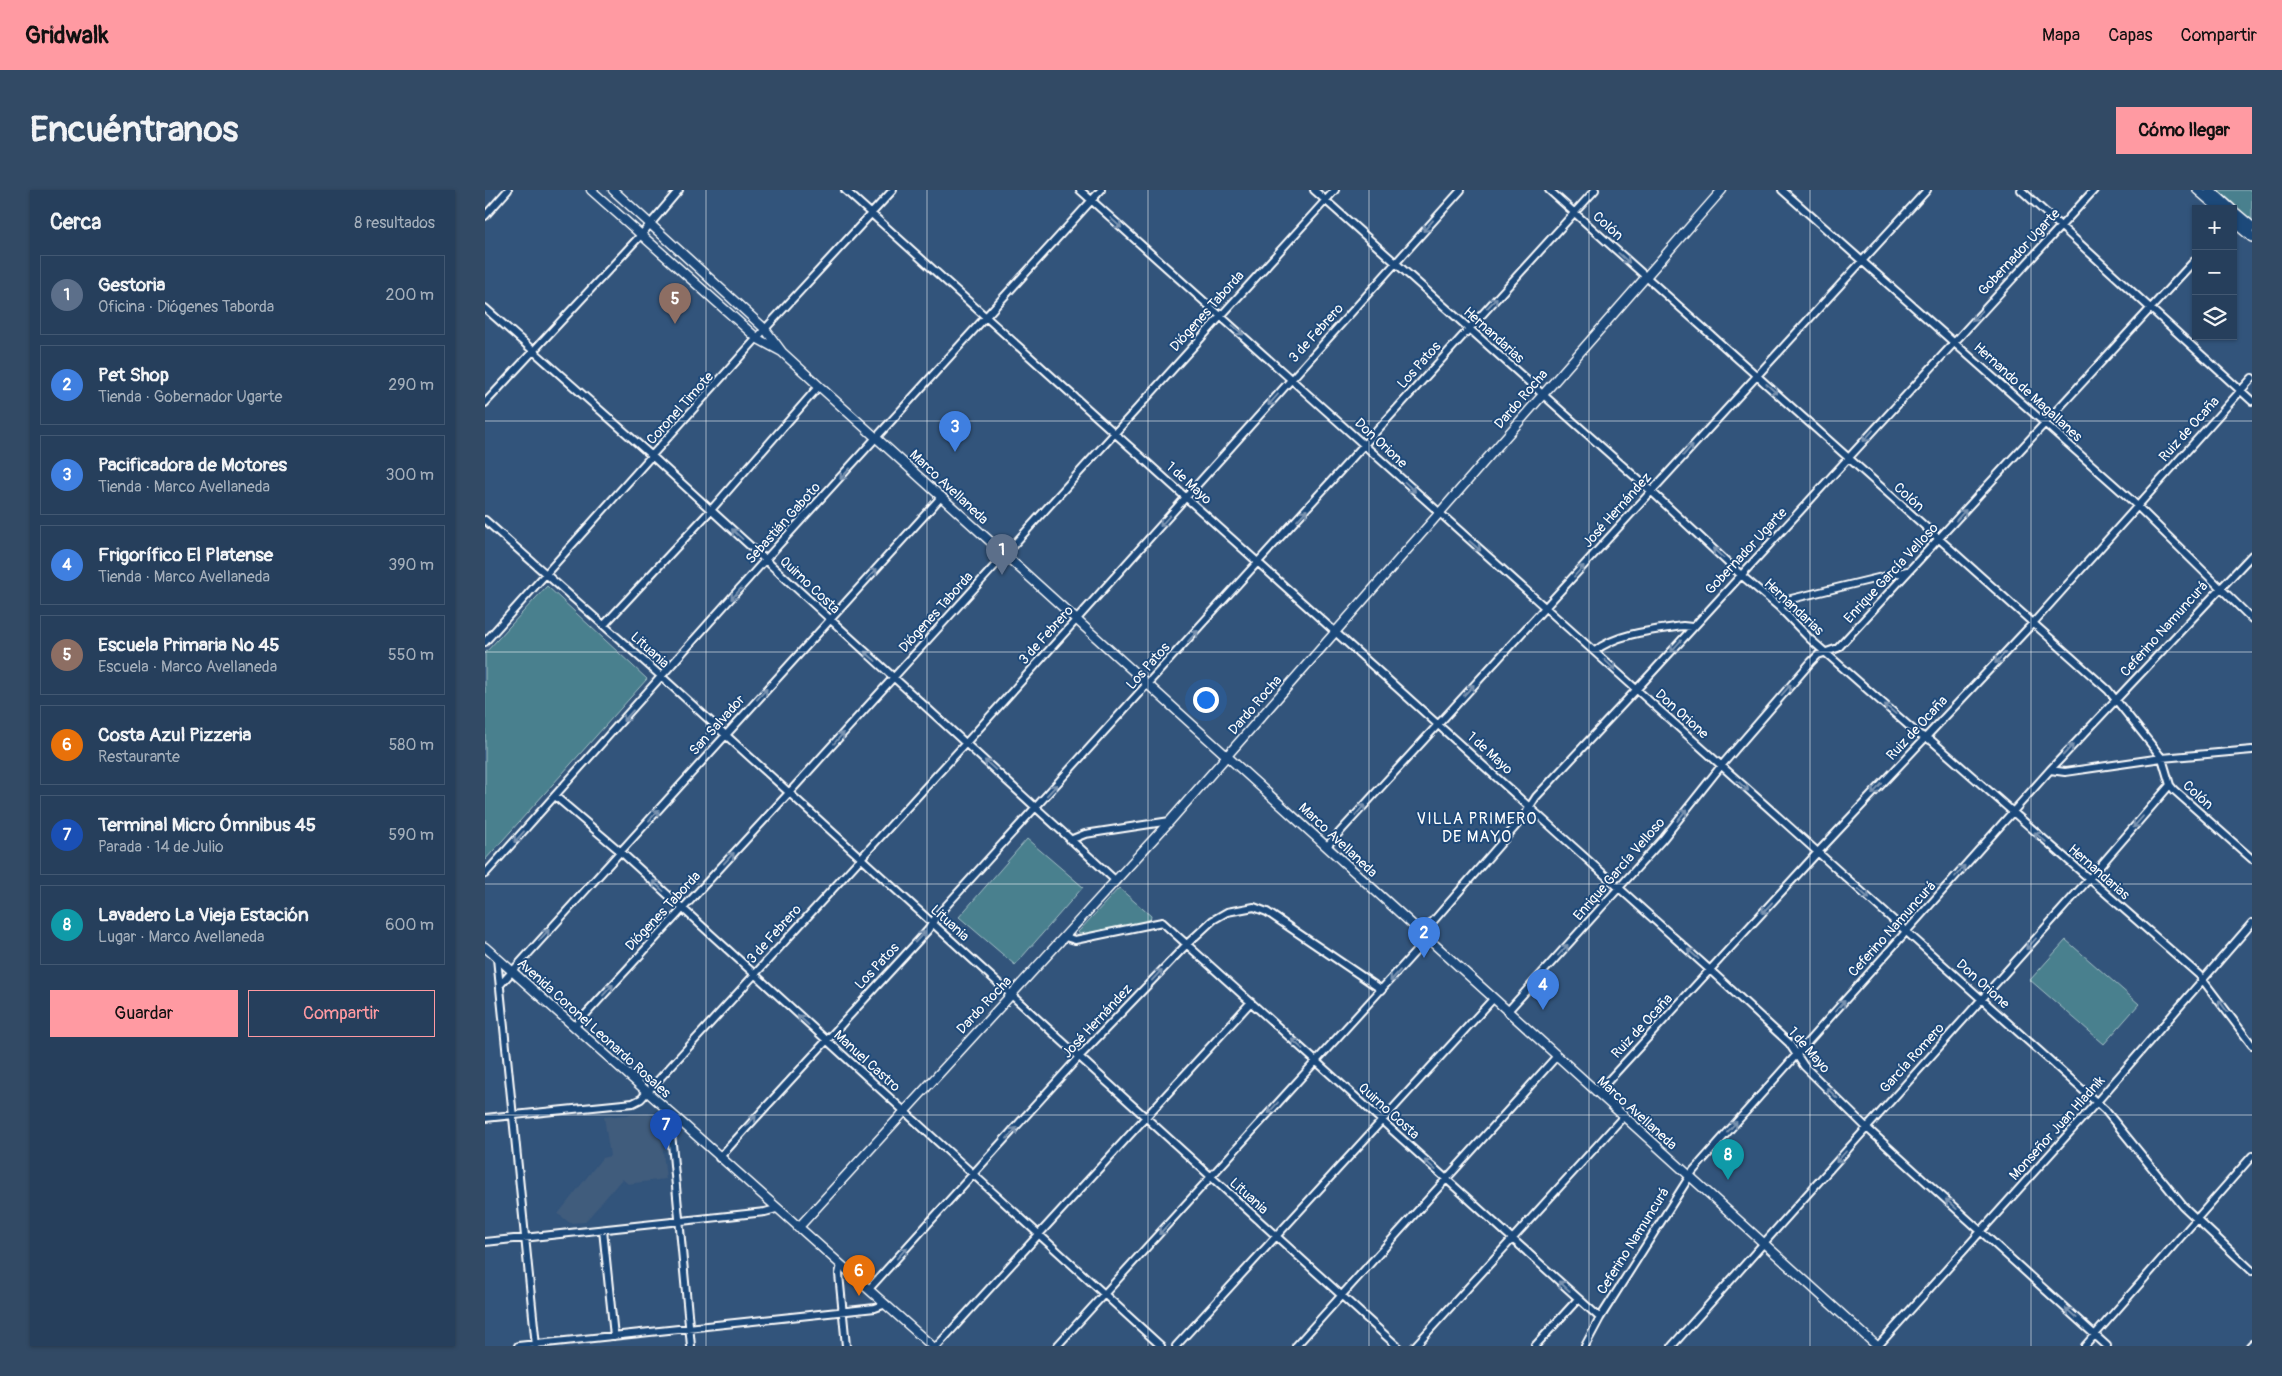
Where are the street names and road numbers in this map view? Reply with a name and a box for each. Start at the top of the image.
street label: Gobernador Ugarte [1974,205,2064,299]
street label: Colón [1589,208,1627,244]
street label: Diógenes Taborda [1166,267,1248,355]
street label: 3 de Febrero [1285,300,1347,366]
street label: Hernandarias [1460,303,1528,367]
street label: Los Patos [1393,337,1445,392]
street label: Hernando de Magallanes [1970,339,2086,446]
street label: Dardo Rocha [1491,366,1551,432]
street label: Coronel Timote [643,368,717,448]
street label: Ruiz de Ocaña [2155,393,2223,465]
street label: Don Orione [1351,414,1411,472]
street label: Marco Avellaneda [906,446,992,528]
street label: 1 de Mayo [1163,458,1216,508]
street label: José Hernández [1579,469,1655,551]
street label: Sebastián Gaboto [742,478,824,567]
street label: Colón [1890,479,1928,515]
street label: Gobernador Ugarte [1701,504,1791,598]
street label: Enrique García Velloso [1840,519,1942,627]
street label: Quirno Costa [776,553,844,617]
street label: Diógenes Taborda [895,568,977,656]
street label: Hernandarias [1760,575,1828,640]
street label: Ceferino Namuncurá [2117,578,2211,680]
street label: 3 de Febrero [1015,602,1077,668]
street label: Lituania [627,628,673,672]
street label: Los Patos [1122,638,1174,693]
street label: Dardo Rocha [1225,672,1285,738]
street label: Don Orione [1652,686,1712,742]
street label: San Salvador [686,691,748,759]
street label: Ruiz de Ocaña [1883,692,1951,764]
street label: 1 de Mayo [1464,728,1517,778]
street label: Colón [2179,777,2217,813]
street label: Marco Avellaneda [1295,799,1381,881]
street label: Enrique García Velloso [1570,814,1669,924]
street label: Hernandarias [2065,841,2134,904]
street label: Diógenes Taborda [622,868,704,954]
street label: Ceferino Namuncurá [1845,878,1939,980]
street label: 3 de Febrero [743,901,805,967]
street label: Lituania [927,901,973,945]
street label: Los Patos [851,939,903,993]
street label: Avenida Coronel Leonardo Rosales [514,955,675,1102]
street label: Don Orione [1953,956,2013,1012]
street label: Dardo Rocha [953,973,1015,1037]
street label: José Hernández [1058,981,1136,1061]
street label: Ruiz de Ocaña [1608,990,1676,1062]
street label: García Romero [1876,1019,1948,1096]
street label: 1 de Mayo [1784,1023,1834,1077]
street label: Manuel Castro [830,1027,904,1096]
street label: Monseñor Juan Hladnik [2006,1072,2108,1184]
street label: Marco Avellaneda [1594,1073,1680,1153]
street label: Quirno Costa [1355,1079,1423,1143]
street label: Lituania [1226,1174,1272,1218]
street label: Ceferino Namuncurá [1593,1185,1673,1297]

